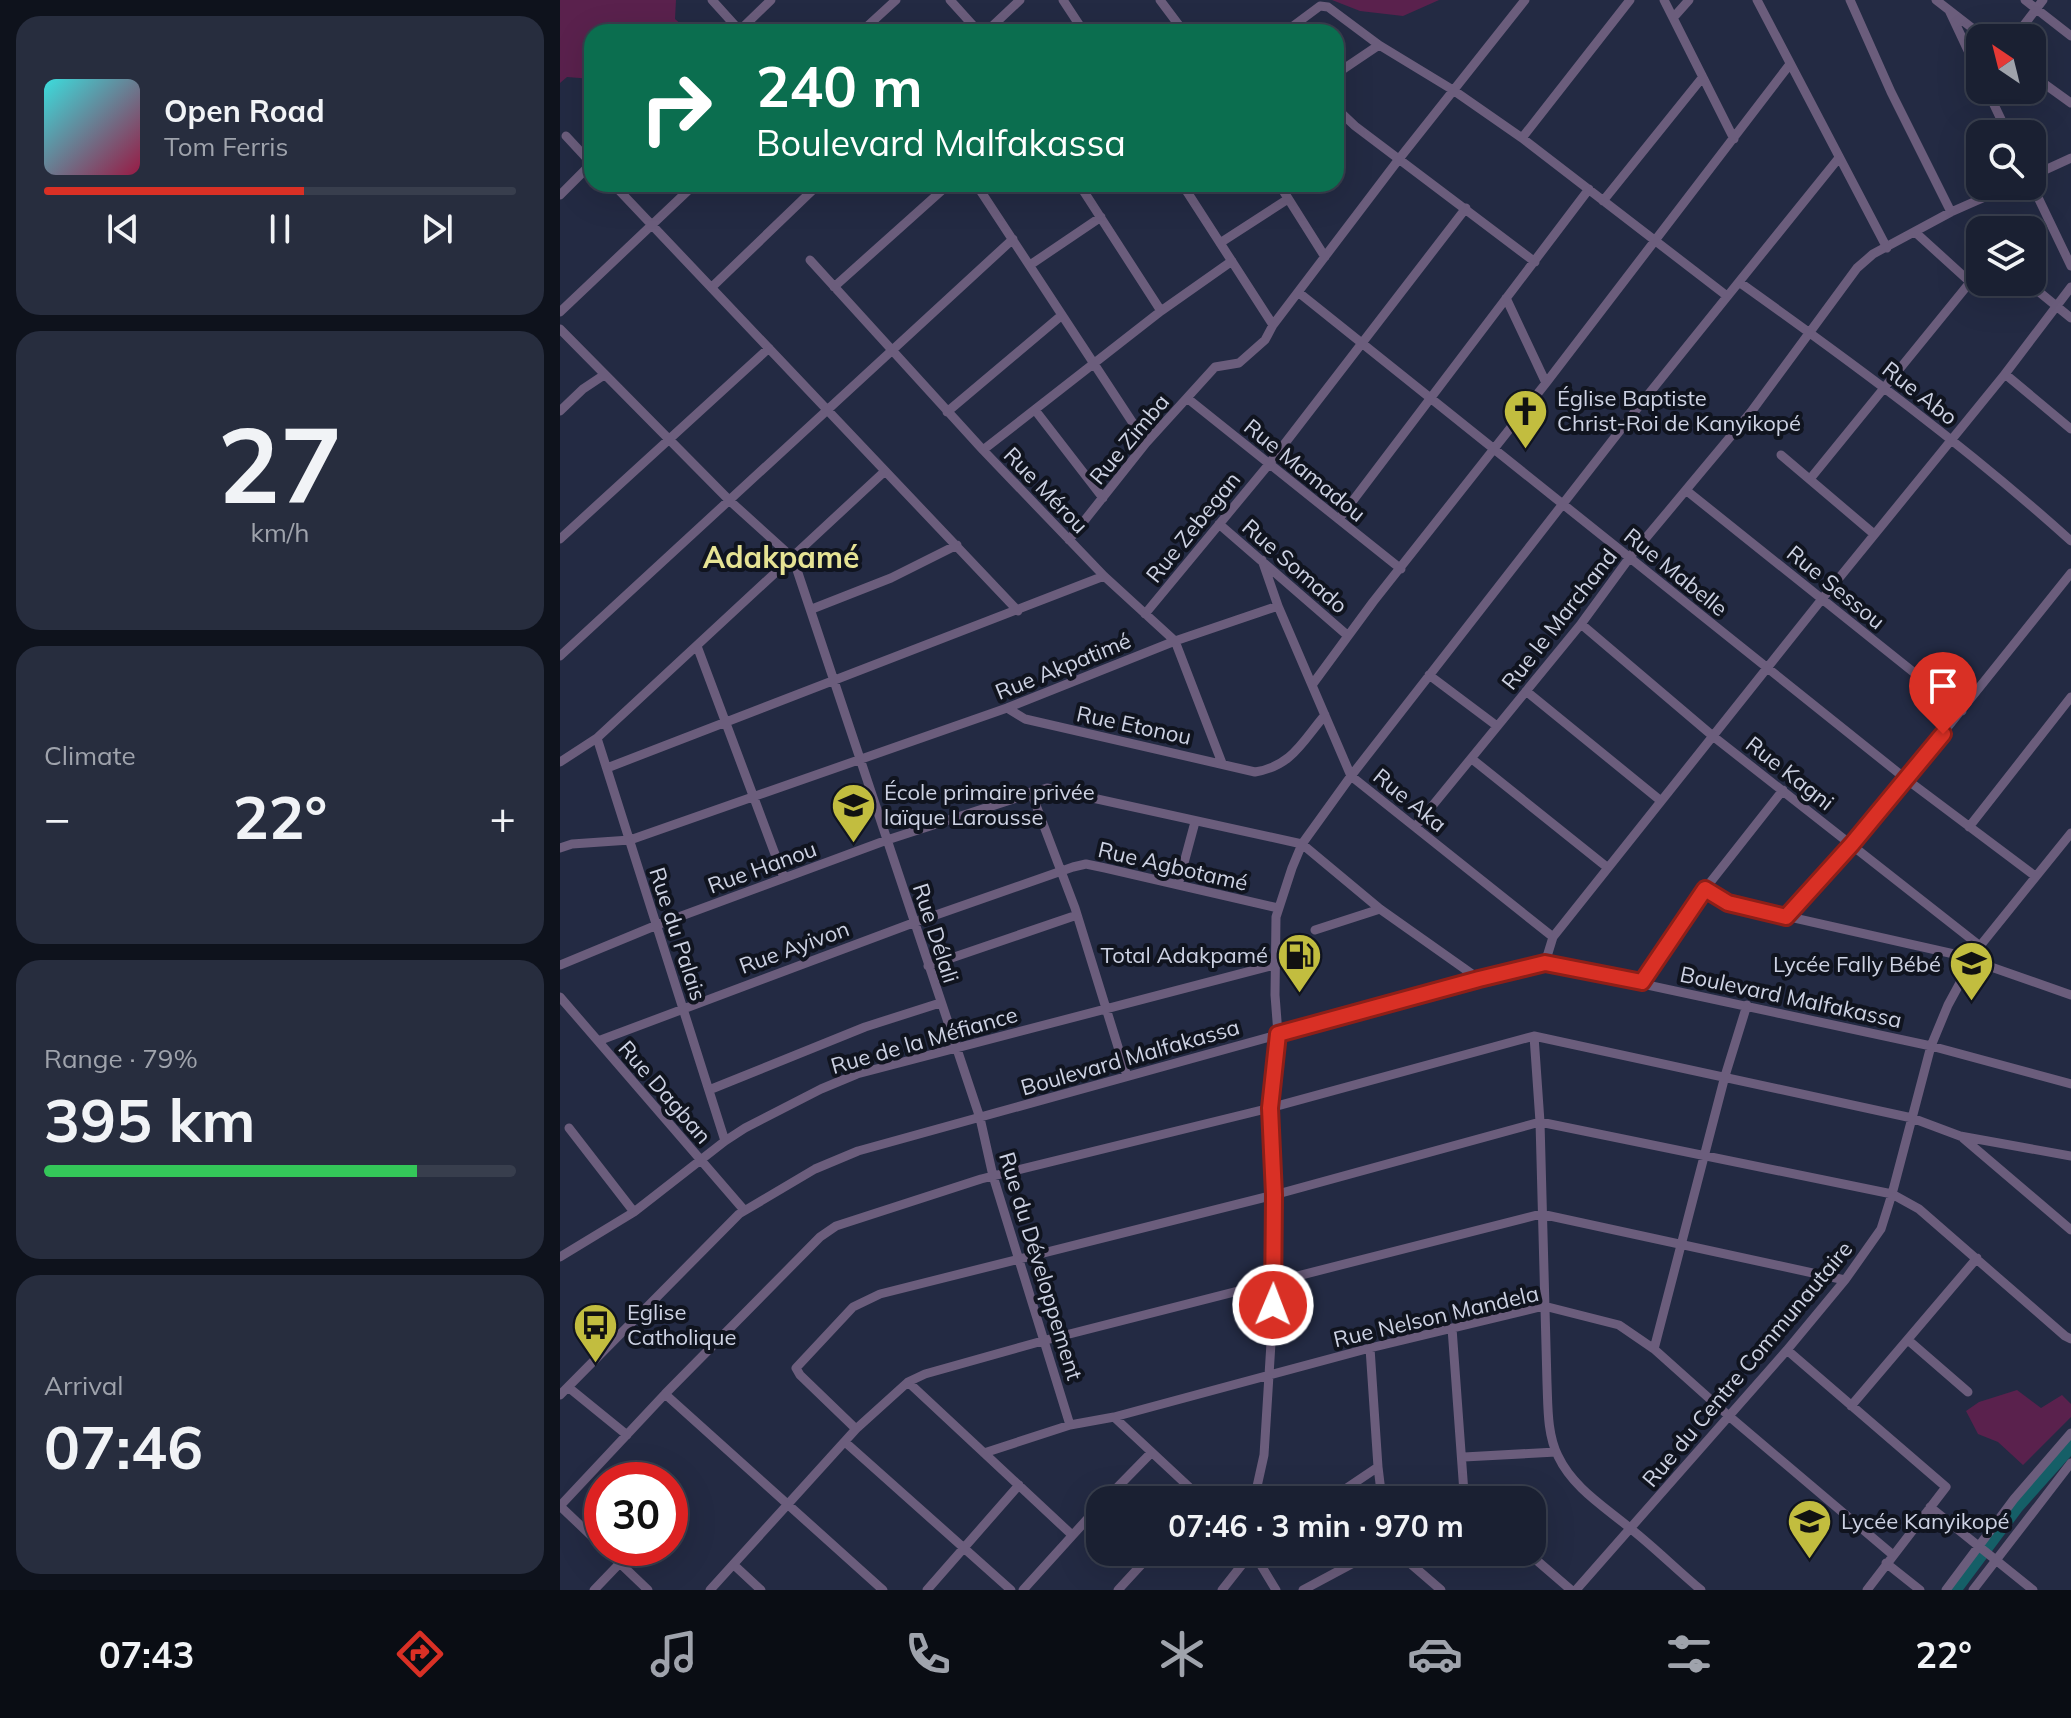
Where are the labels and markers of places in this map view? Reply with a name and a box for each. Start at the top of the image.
place label: Église Baptiste Christ-Roi de Kanyikopé [1557,384,1801,437]
church icon: Église Baptiste Christ-Roi de Kanyikopé [1502,387,1550,450]
pin [1909,652,1977,734]
place label: École primaire privée laïque Larousse [884,778,1095,831]
school or university icon: École primaire privée laïque Larousse [829,781,877,844]
fuel station icon: Total Adakpamé [1275,931,1323,994]
school or university icon: Lycée Fally Bébé [1948,940,1996,1003]
place label: Total Adakpamé [1101,941,1268,969]
place label: Lycée Fally Bébé [1773,950,1941,978]
place label: Eglise Catholique [627,1298,736,1351]
bus stop icon: Eglise Catholique [572,1301,620,1364]
school or university icon: Lycée Kanyikopé [1786,1497,1834,1560]
place label: Lycée Kanyikopé [1841,1507,2010,1535]

